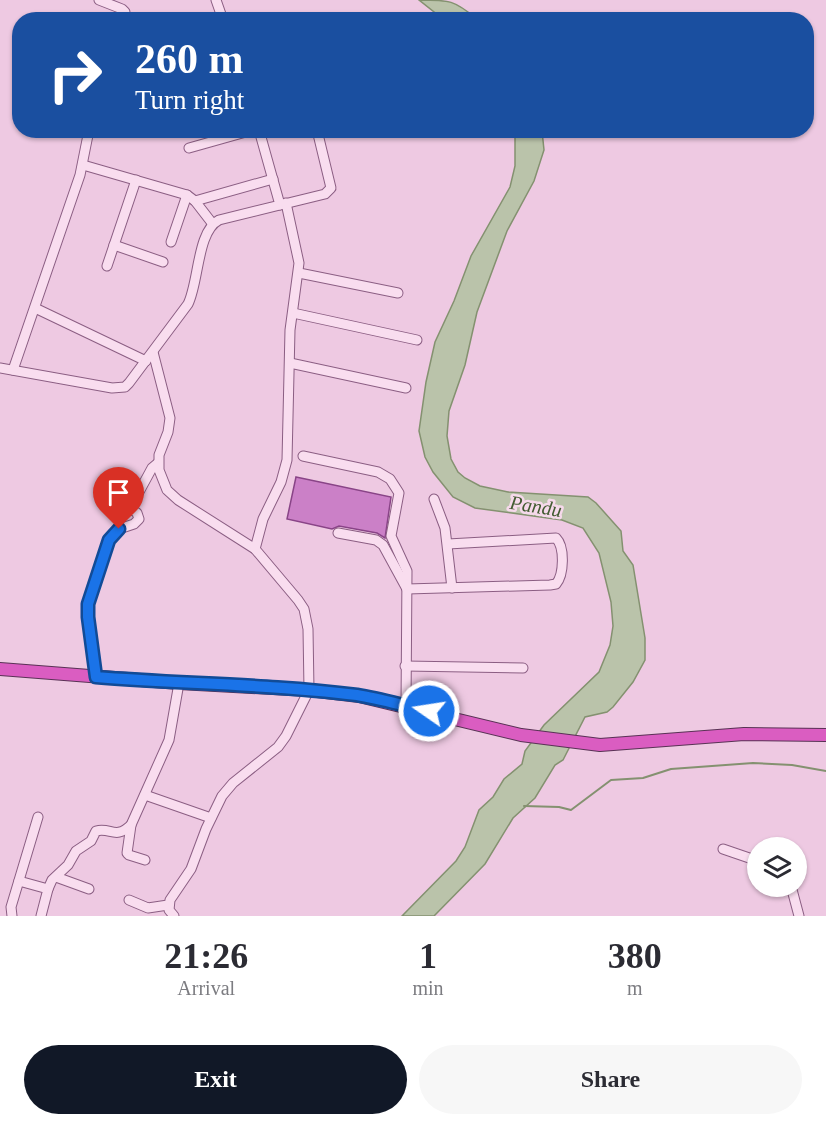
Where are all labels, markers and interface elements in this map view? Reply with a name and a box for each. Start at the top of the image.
icon: right [36,36,114,114]
text: 260 m [135,36,244,82]
text: Turn right [135,85,244,115]
pin [93,467,144,529]
icon: arrive [102,476,135,509]
water label: Pandu [508,491,564,521]
position arrow [397,679,461,743]
map controls [747,837,807,897]
button: layers [747,837,807,897]
text: 21:26 [164,936,248,976]
text: 1 [419,936,437,976]
text: 380 [608,936,662,976]
text: Arrival [177,977,235,999]
text: min [412,977,444,999]
text: m [627,977,643,999]
button: Exit [24,1045,407,1114]
button: Share [419,1045,802,1114]

